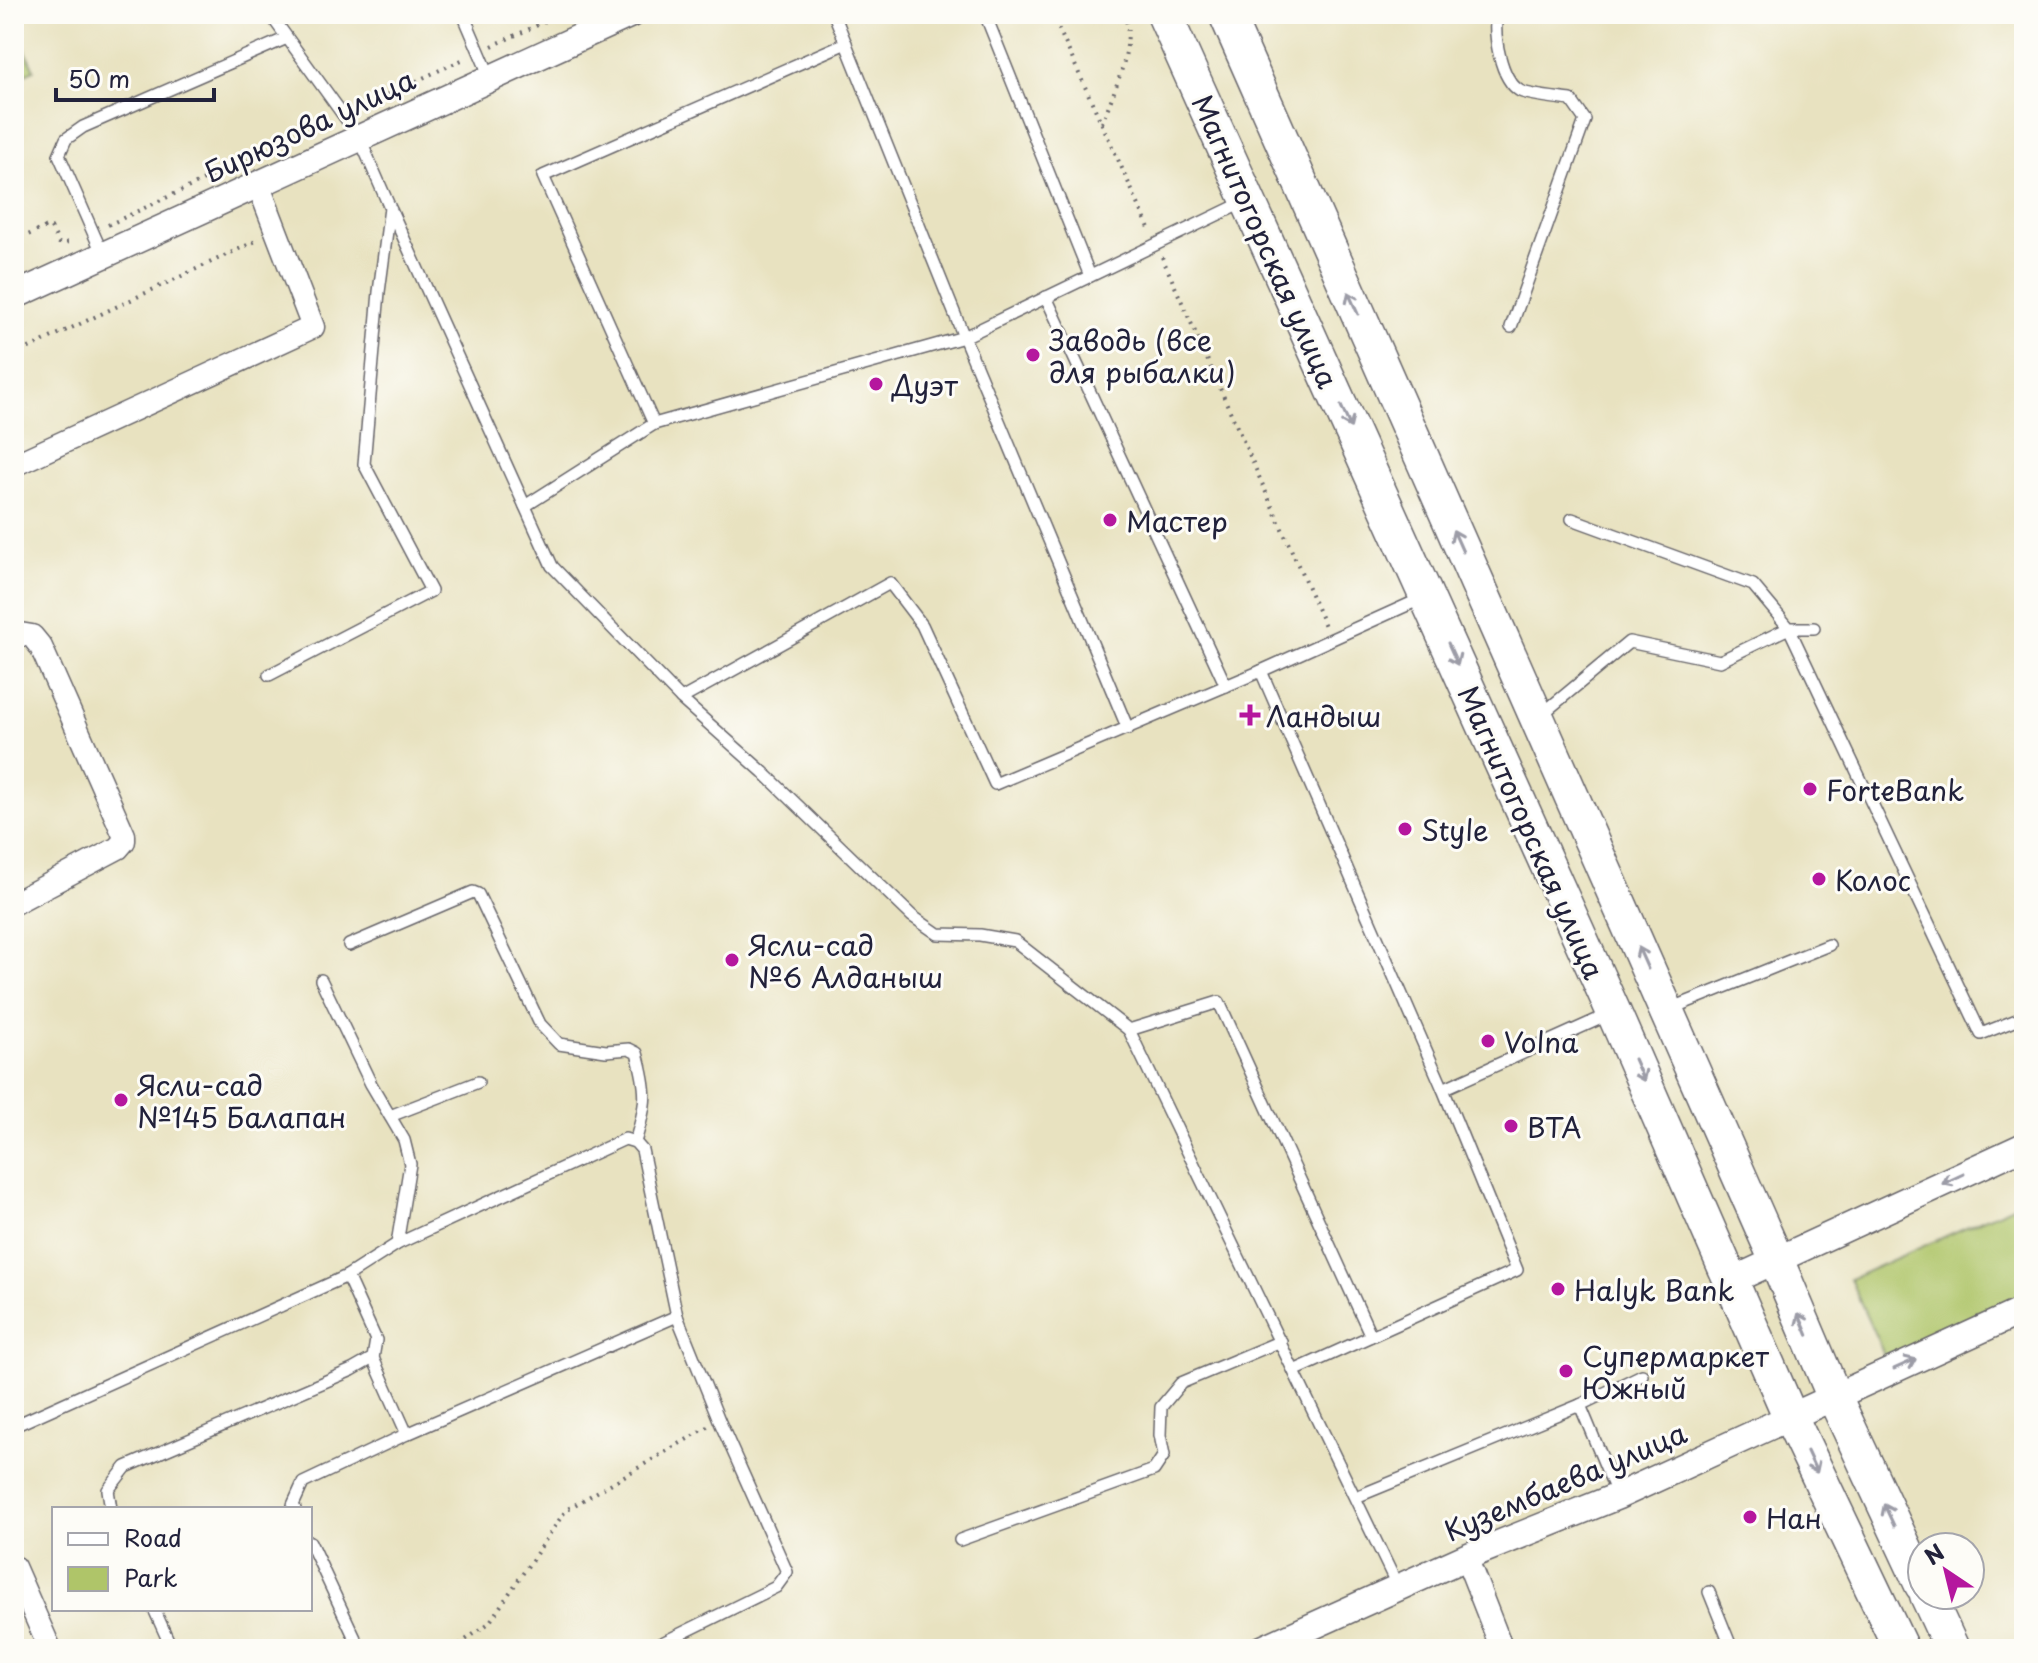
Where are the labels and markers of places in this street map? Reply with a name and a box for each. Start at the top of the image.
place label: Заводь (все для рыбалки) [1049,318,1236,393]
marker: Заводь (все для рыбалки) [1024,346,1042,364]
place label: Дуэт [891,363,958,406]
marker: Дуэт [867,375,885,393]
place label: Мастер [1126,499,1228,542]
marker: Мастер [1101,511,1119,529]
place label: Ландыш [1266,694,1381,737]
marker: Ландыш [1241,706,1259,724]
place label: ForteBank [1826,768,1964,811]
marker: ForteBank [1801,780,1819,798]
place label: Style [1421,808,1489,851]
marker: Style [1396,820,1414,838]
place label: Колос [1835,858,1911,901]
marker: Колос [1810,870,1828,888]
place label: Ясли-сад №6 Алданыш [748,923,943,998]
marker: Ясли-сад №6 Алданыш [723,951,741,969]
place label: Volna [1504,1020,1579,1063]
marker: Volna [1479,1032,1497,1050]
place label: Ясли-сад №145 Балапан [137,1063,346,1138]
marker: Ясли-сад №145 Балапан [112,1091,130,1109]
place label: BTA [1527,1105,1582,1148]
marker: BTA [1502,1117,1520,1135]
place label: Halyk Bank [1574,1268,1735,1311]
marker: Halyk Bank [1549,1280,1567,1298]
place label: Супермаркет Южный [1582,1334,1769,1409]
marker: Супермаркет Южный [1557,1362,1575,1380]
place label: Нан [1766,1496,1822,1539]
marker: Нан [1741,1508,1759,1526]

